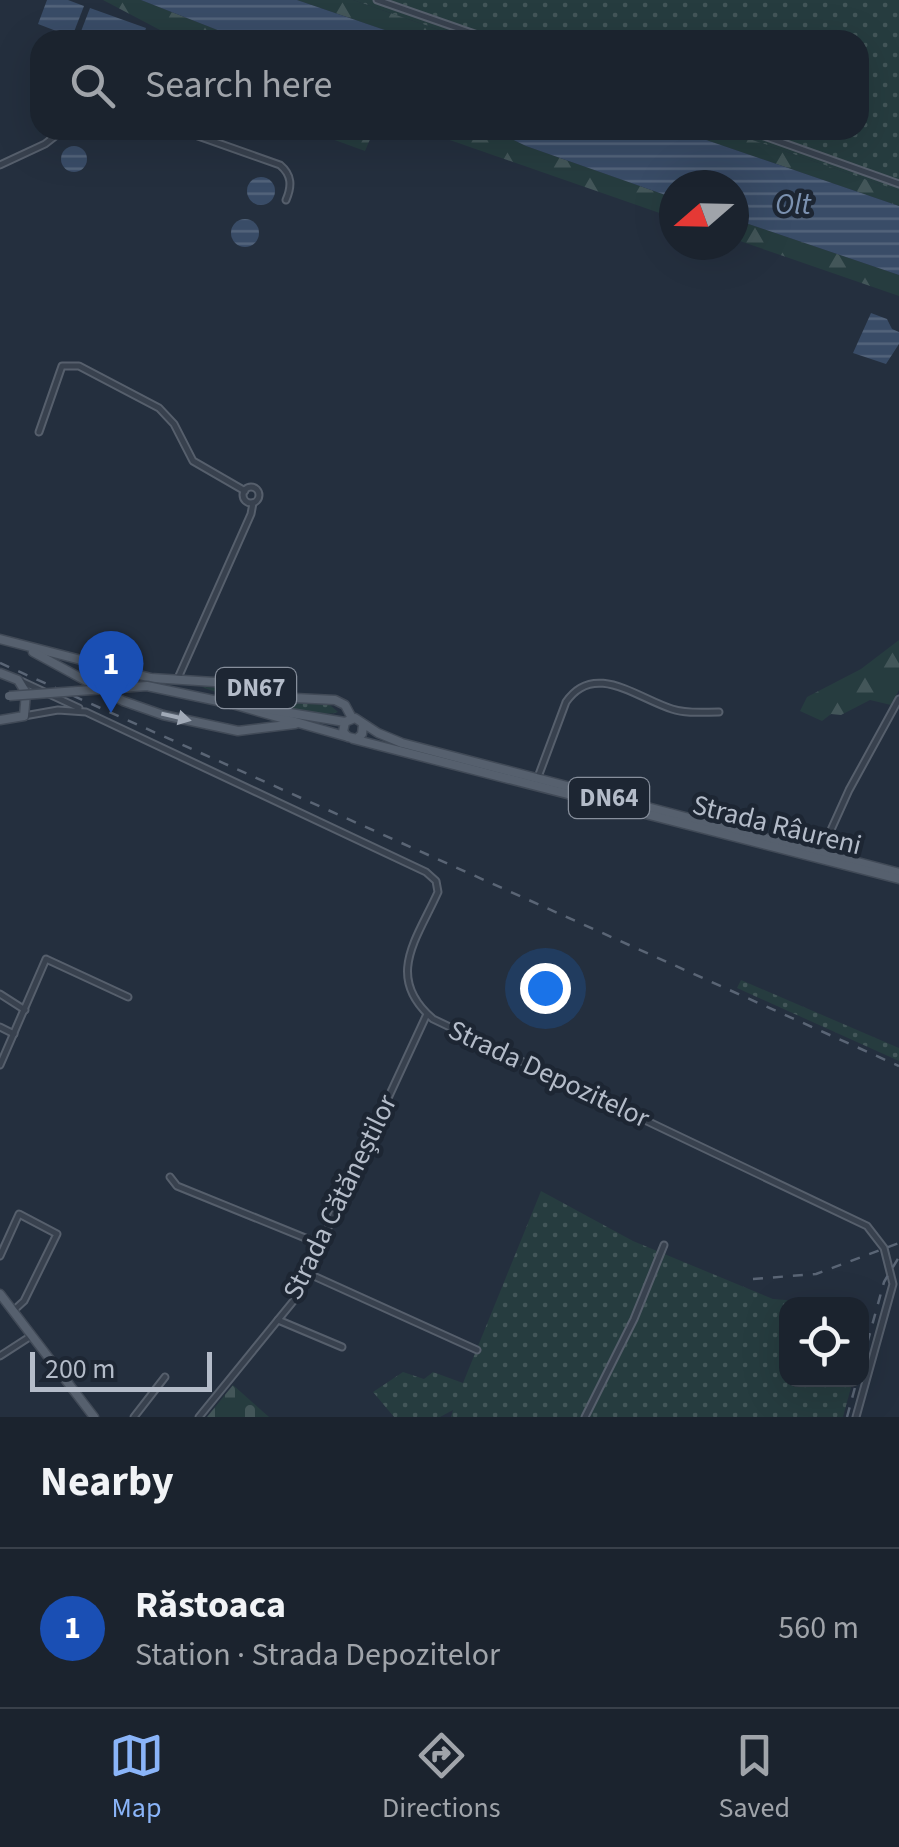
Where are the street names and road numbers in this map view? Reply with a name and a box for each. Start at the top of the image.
road number: DN67 [216,668,296,708]
road number: DN64 [569,778,649,818]
street label: Strada Râureni [688,785,866,865]
street label: Strada Depozitelor [442,1010,656,1138]
street label: Strada Cătăneștilor [273,1087,407,1306]

